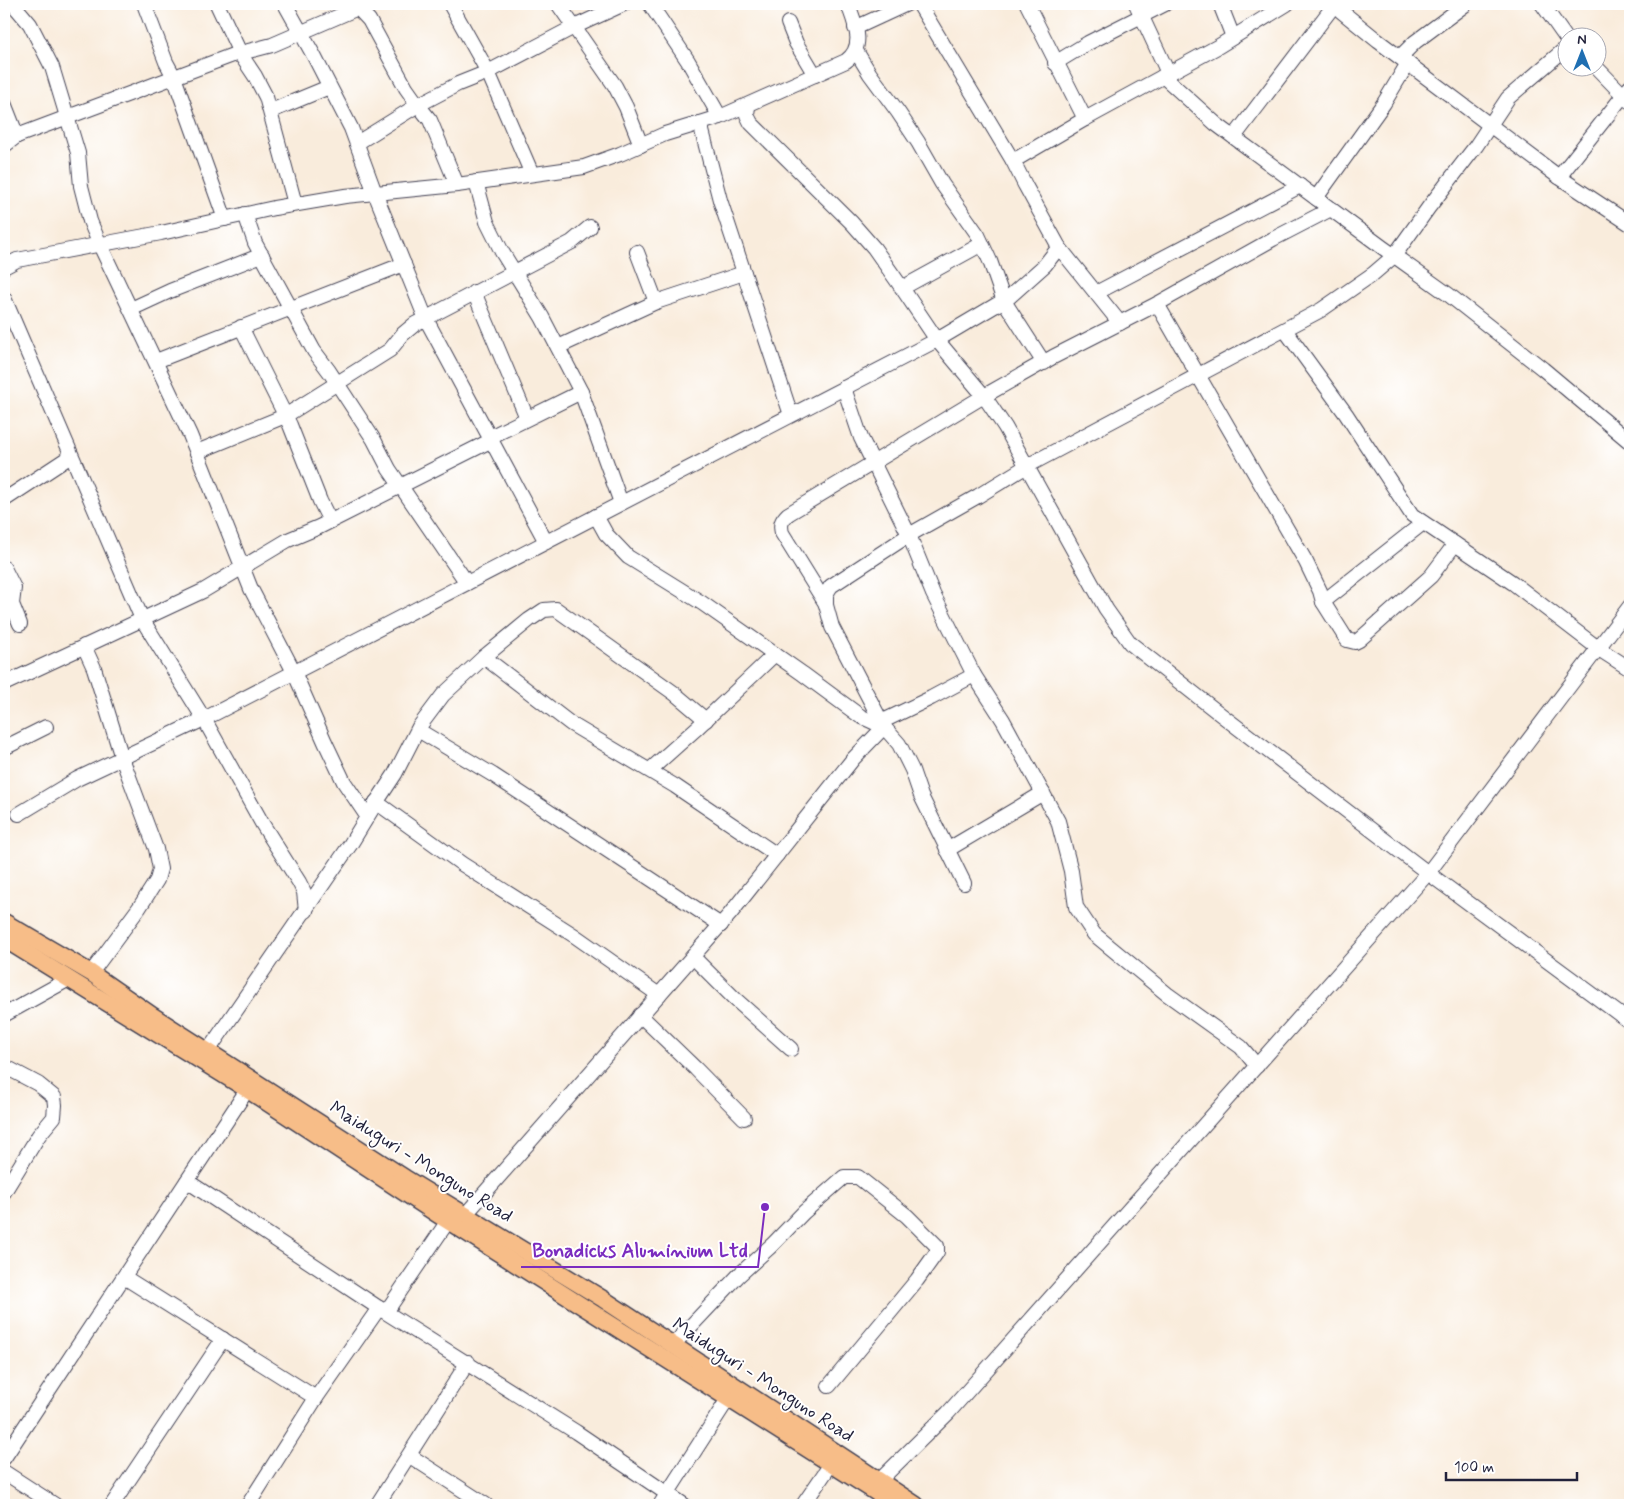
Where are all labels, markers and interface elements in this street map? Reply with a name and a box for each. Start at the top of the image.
north arrow [1556,28,1606,78]
text: N [1577,31,1587,49]
street label: Maiduguri - Monguno Road [323,1095,518,1230]
callout: Bonadicks Aluminium Ltd [521,1232,758,1267]
text: Bonadicks Aluminium Ltd [532,1238,748,1265]
street label: Maiduguri - Monguno Road [666,1312,859,1450]
scale bar [1446,1449,1578,1481]
text: 100 m [1454,1458,1494,1478]

